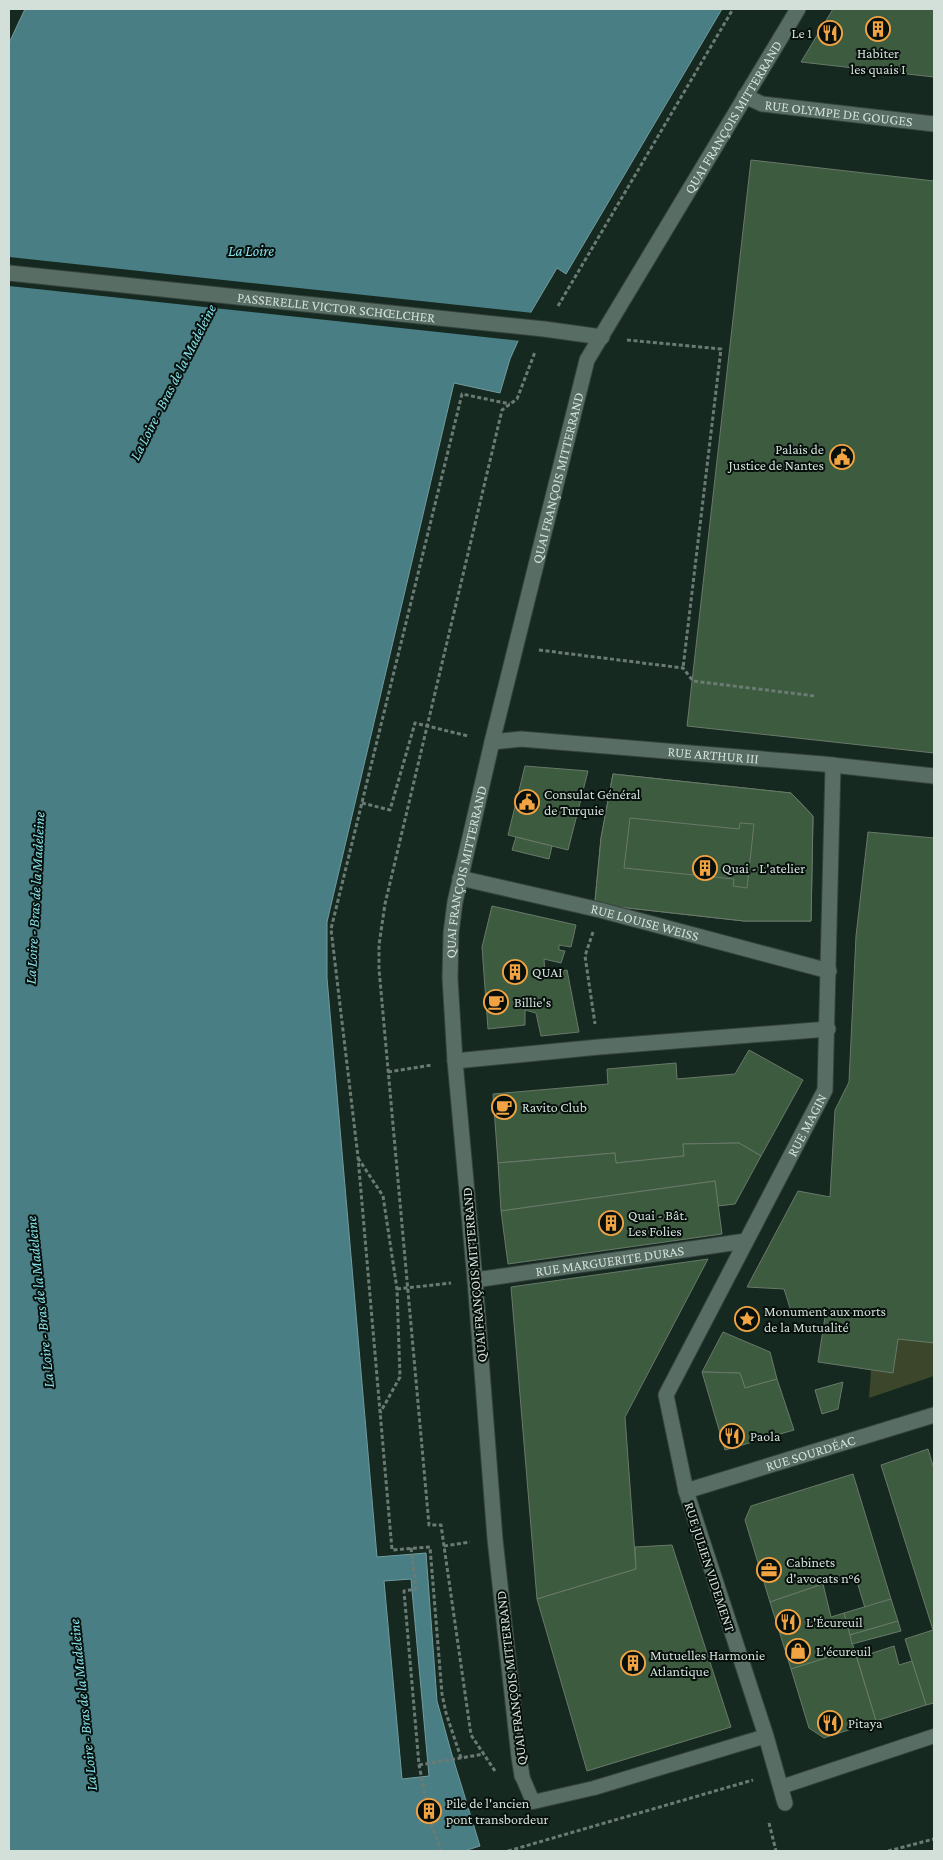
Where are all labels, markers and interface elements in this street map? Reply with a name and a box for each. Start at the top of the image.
building icon: Habiter les quais I [865,16,891,42]
restaurant icon: Le 1 [817,20,843,46]
place label: Le 1 [792,25,812,41]
street label: QUAI FRANÇOIS MITTERRAND [681,37,785,197]
place label: Habiter les quais I [850,45,906,77]
street label: RUE OLYMPE DE GOUGES [764,96,914,130]
water label: La Loire [228,243,274,259]
street label: PASSERELLE VICTOR SCHŒLCHER [236,289,436,326]
water label: La Loire - Bras de la Madeleine [127,301,219,463]
street label: QUAI FRANÇOIS MITTERRAND [529,391,587,565]
place label: Palais de Justice de Nantes [727,441,824,473]
public building icon: Palais de Justice de Nantes [829,444,855,470]
street label: RUE ARTHUR III [667,743,759,767]
street label: QUAI FRANÇOIS MITTERRAND [442,784,490,959]
place label: Consulat Général de Turquie [544,786,641,818]
public building icon: Consulat Général de Turquie [514,789,540,815]
water label: La Loire - Bras de la Madeleine [22,811,48,985]
building icon: Quai - L'atelier [692,855,718,881]
place label: Quai - L'atelier [722,860,805,876]
street label: RUE LOUISE WEISS [589,900,701,944]
building icon: QUAI [502,959,528,985]
place label: QUAI [532,964,562,980]
cafe icon: Billie's [483,989,509,1015]
place label: Billie's [514,994,551,1010]
street label: RUE MAGIN [784,1091,830,1159]
cafe icon: Ravito Club [491,1094,517,1120]
place label: Ravito Club [522,1099,587,1115]
street label: QUAI FRANÇOIS MITTERRAND [458,1187,490,1363]
place label: Quai - Bât. Les Folies [628,1207,687,1239]
building icon: Quai - Bât. Les Folies [598,1210,624,1236]
water label: La Loire - Bras de la Madeleine [23,1215,57,1389]
street label: RUE MARGUERITE DURAS [534,1242,685,1279]
place label: Monument aux morts de la Mutualité [764,1303,886,1335]
place icon: Monument aux morts de la Mutualité [734,1306,760,1332]
restaurant icon: Paola [719,1423,745,1449]
place label: Paola [750,1428,781,1444]
street label: RUE SOURDÉAC [764,1432,857,1474]
street label: RUE JULIEN VIDEMENT [681,1500,739,1634]
place label: Cabinets d'avocats n°6 [786,1554,860,1586]
office icon: Cabinets d'avocats n°6 [756,1557,782,1583]
street label: QUAI FRANÇOIS MITTERRAND [492,1590,530,1766]
restaurant icon: L'Écureuil [775,1609,801,1635]
place label: L'Écureuil [806,1614,863,1630]
water label: La Loire - Bras de la Madeleine [66,1618,100,1792]
shop icon: L'écureuil [785,1638,811,1664]
place label: L'écureuil [816,1643,871,1659]
place label: Mutuelles Harmonie Atlantique [650,1647,765,1679]
building icon: Mutuelles Harmonie Atlantique [620,1650,646,1676]
restaurant icon: Pitaya [817,1710,843,1736]
place label: Pitaya [848,1715,883,1731]
place label: Pile de l'ancien pont transbordeur [446,1795,549,1827]
building icon: Pile de l'ancien pont transbordeur [416,1798,442,1824]

